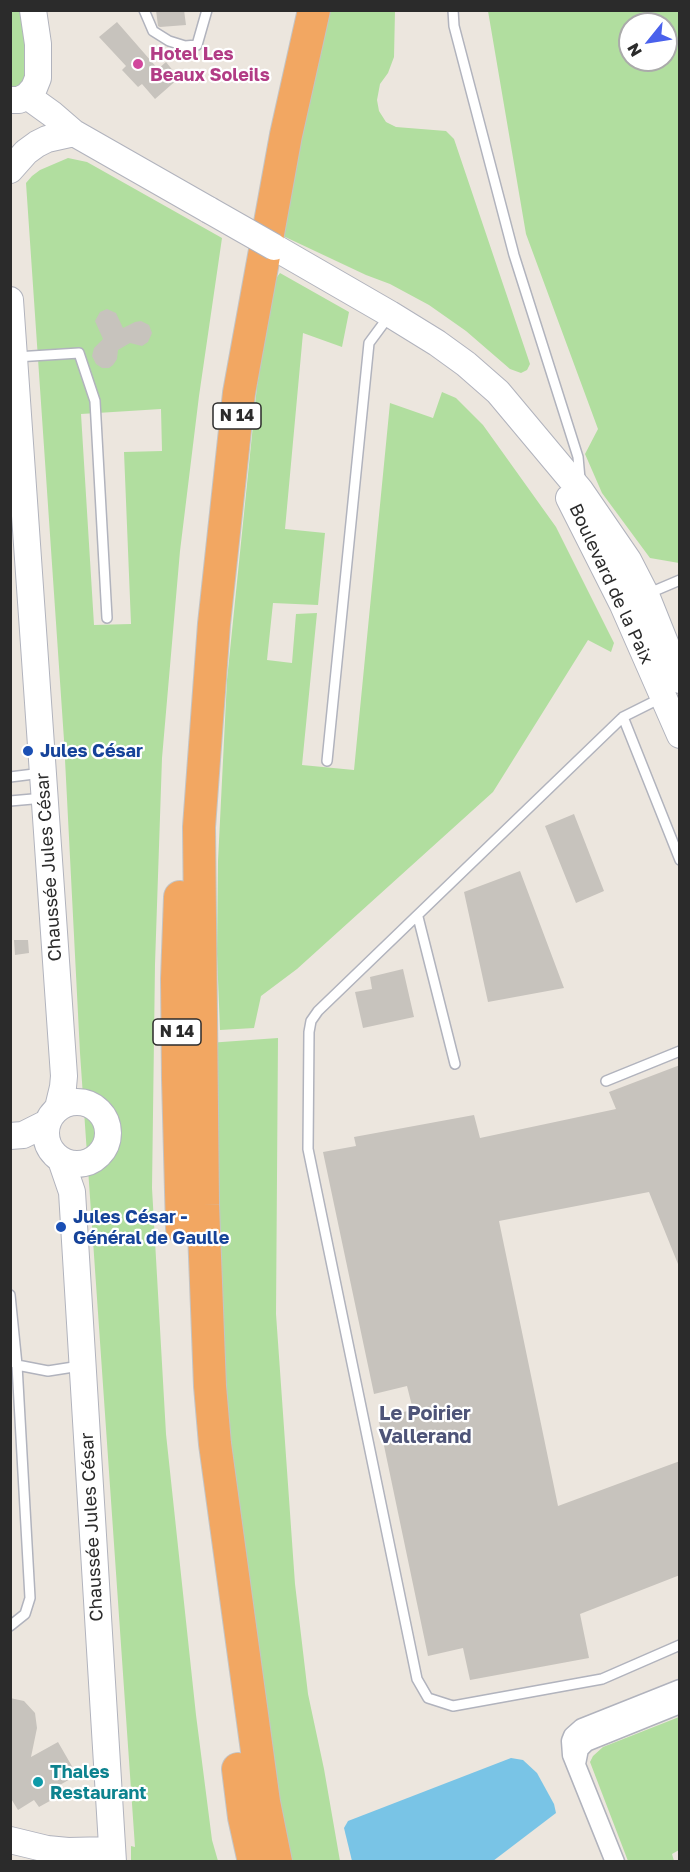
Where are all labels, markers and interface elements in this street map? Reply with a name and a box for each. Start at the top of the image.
north arrow [618,12,678,72]
text: N [622,40,646,60]
place label: Hotel Les Beaux Soleils [150,43,270,86]
marker: Hotel Les Beaux Soleils [131,57,145,71]
road number: N 14 [213,403,261,429]
street label: Boulevard de la Paix [564,500,658,668]
place label: Jules César [40,740,143,762]
marker: Jules César [21,744,35,758]
street label: Chaussée Jules César [32,772,66,962]
road number: N 14 [153,1019,201,1045]
place label: Jules César - Général de Gaulle [73,1206,229,1248]
marker: Jules César - Général de Gaulle [54,1220,68,1234]
district label: Le Poirier Vallerand [378,1402,472,1449]
street label: Chaussée Jules César [76,1432,108,1622]
place label: Thales Restaurant [50,1761,146,1804]
marker: Thales Restaurant [31,1775,45,1789]

